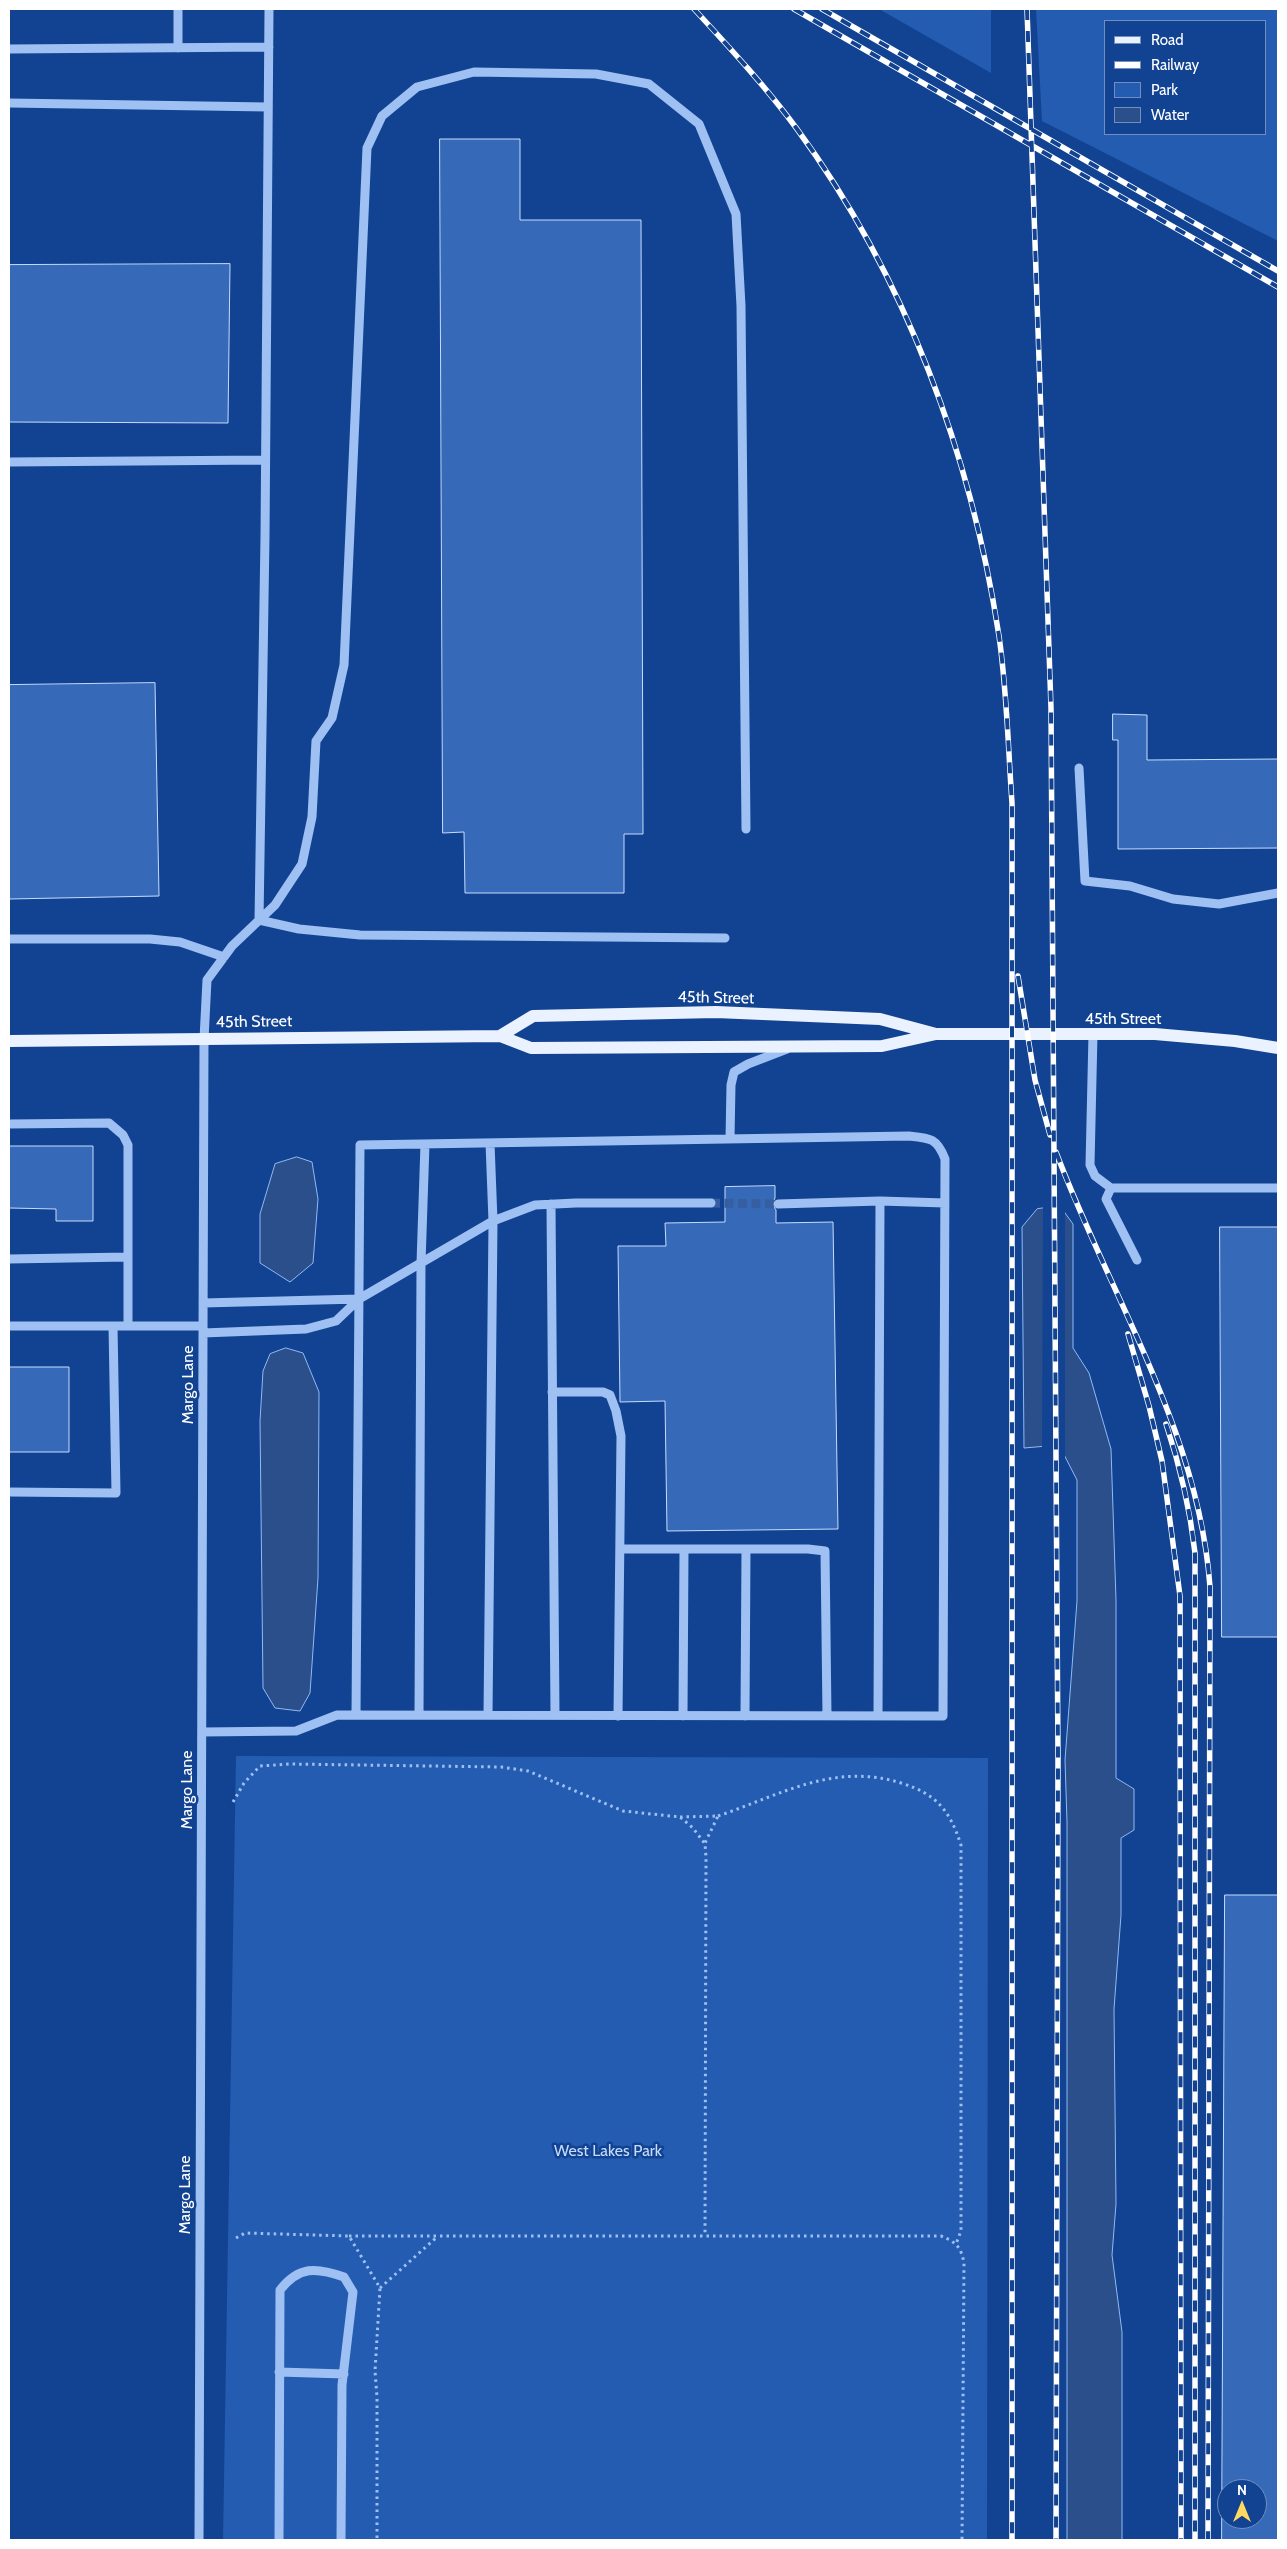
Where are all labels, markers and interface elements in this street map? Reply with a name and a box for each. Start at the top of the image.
legend [1104,20,1267,135]
text: Road [1151,31,1184,49]
text: Railway [1151,56,1199,74]
text: Park [1151,81,1178,99]
text: Water [1151,106,1189,124]
street label: 45th Street [677,988,755,1008]
street label: 45th Street [1085,1009,1161,1029]
street label: 45th Street [215,1012,293,1032]
street label: Margo Lane [178,1346,198,1424]
street label: Margo Lane [177,1751,197,1829]
park label: West Lakes Park [554,2141,662,2161]
street label: Margo Lane [175,2156,195,2234]
north arrow [1217,2479,1267,2529]
text: N [1237,2481,1247,2499]

